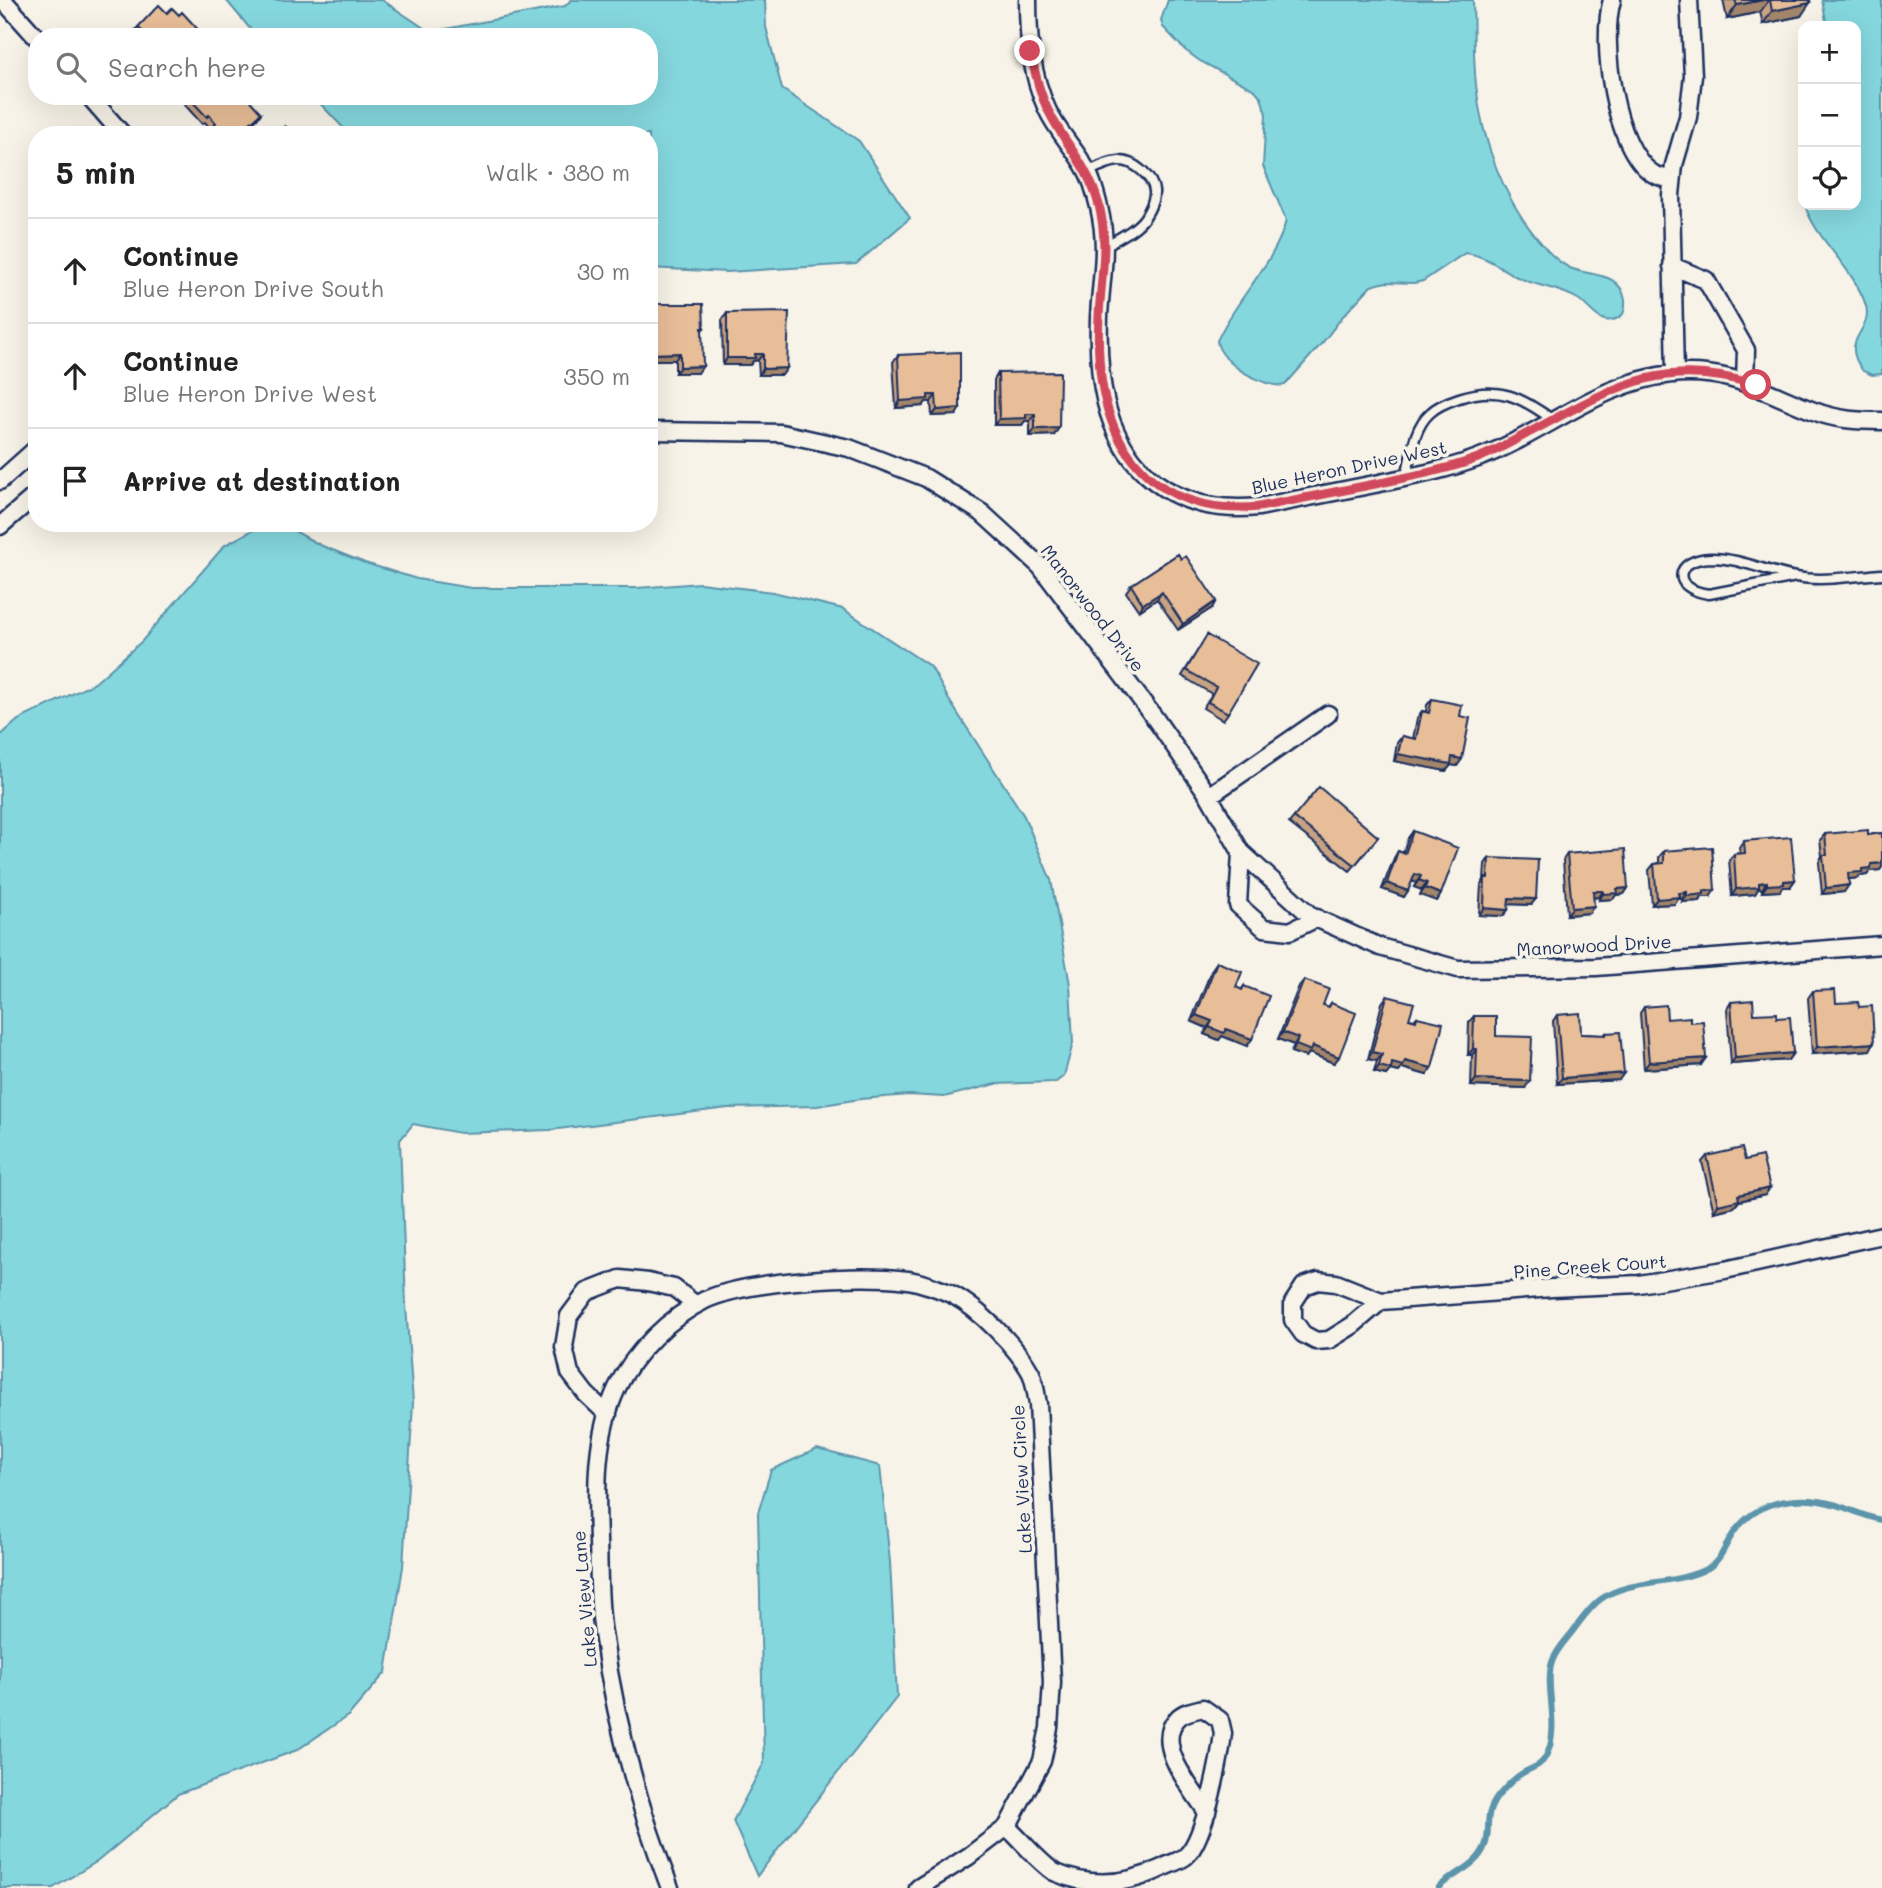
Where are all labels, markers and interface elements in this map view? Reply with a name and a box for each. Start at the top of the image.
map controls [1798,21,1861,210]
button: + [1798,21,1861,84]
search box [28,28,658,105]
route end [1014,35,1045,66]
icon: search [52,48,90,86]
text: Search here [108,50,266,84]
button: − [1798,84,1861,147]
button: locate [1798,147,1861,210]
text: 5 min [56,152,136,192]
text: Walk · 380 m [485,157,630,187]
text: Continue [123,239,239,273]
icon: ahead [56,252,94,290]
text: 30 m [577,256,630,286]
text: Blue Heron Drive South [123,273,384,303]
text: Continue [123,344,239,378]
icon: ahead [56,357,94,395]
text: 350 m [563,361,630,391]
route start [1740,369,1771,400]
text: Blue Heron Drive West [123,378,377,408]
street label: Blue Heron Drive West [1249,435,1449,499]
icon: arrive [56,462,94,500]
text: Arrive at destination [123,464,400,498]
street label: Manorwood Drive [1036,539,1150,677]
street label: Manorwood Drive [1516,929,1672,961]
street label: Pine Creek Court [1513,1249,1667,1283]
street label: Lake View Circle [1005,1404,1037,1554]
street label: Lake View Lane [566,1530,602,1668]

